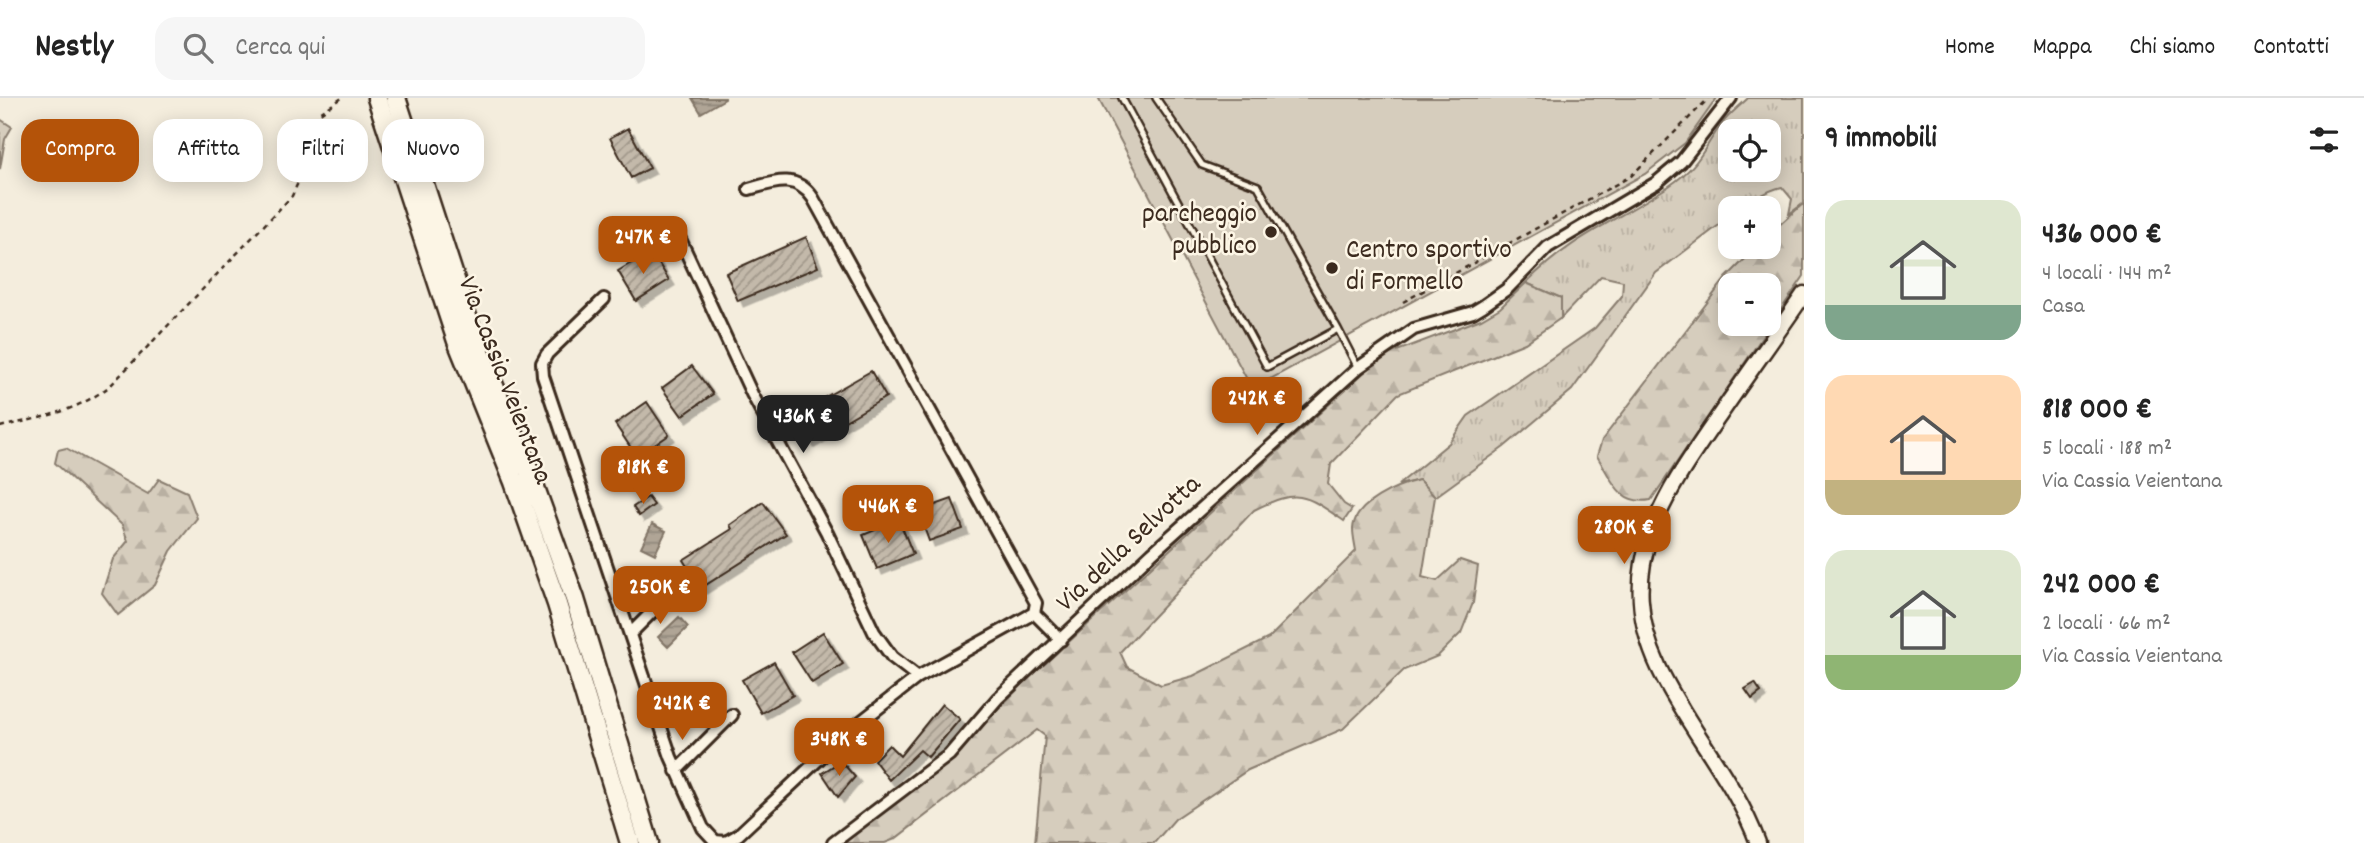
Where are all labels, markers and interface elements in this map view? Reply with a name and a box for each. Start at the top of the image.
search box [155,17,645,80]
text: Nestly [35,25,113,72]
icon: search [179,29,217,67]
text: Cerca qui [235,30,325,67]
text: Home [1945,31,1995,65]
text: Mappa [2033,31,2092,65]
text: Chi siamo [2130,31,2215,65]
text: Contatti [2253,31,2329,65]
chip: Compra [21,119,139,182]
chip: Affitta [153,119,263,182]
chip: Filtri [277,119,368,182]
chip: Nuovo [382,119,484,182]
map controls [1718,119,1781,336]
button: locate [1718,119,1781,182]
text: 9 immobili [1825,119,1937,162]
icon: filters [2305,121,2343,159]
place label: parcheggio pubblico [1142,196,1257,268]
button: + [1718,196,1781,259]
text: 436 000 € [2042,215,2162,258]
pin: 247K € [586,216,700,276]
text: 247K € [614,222,672,255]
marker: parcheggio pubblico [1263,224,1279,240]
icon: home [1881,228,1965,312]
place label: Centro sportivo di Formello [1346,232,1512,304]
text: 4 locali · 144 m² [2042,258,2172,291]
marker: Centro sportivo di Formello [1324,260,1340,276]
street label: Via Cassia Veientana [445,272,561,491]
button: − [1718,273,1781,336]
text: Casa [2042,291,2085,324]
pin: 242K € [1200,378,1314,437]
text: 242K € [1228,383,1286,416]
text: 818 000 € [2042,390,2152,433]
pin: 436K € [746,396,860,455]
text: 436K € [773,401,833,434]
icon: home [1881,403,1965,487]
text: 5 locali · 188 m² [2042,433,2172,466]
pin: 818K € [586,446,700,506]
text: 818K € [617,452,669,485]
street label: Via della Selvotta [1048,466,1212,623]
text: Via Cassia Veientana [2042,466,2222,499]
pin: 446K € [831,486,945,545]
text: 446K € [858,491,918,524]
pin: 280K € [1567,506,1681,566]
text: 280K € [1594,512,1654,545]
text: 242 000 € [2042,565,2160,608]
pin: 250K € [603,566,717,626]
text: 250K € [629,572,691,605]
icon: home [1881,578,1965,662]
text: 2 locali · 66 m² [2042,608,2171,641]
text: Via Cassia Veientana [2042,641,2222,674]
pin: 242K € [625,682,739,742]
text: 242K € [653,688,711,721]
pin: 348K € [782,718,896,778]
text: 348K € [810,724,868,757]

